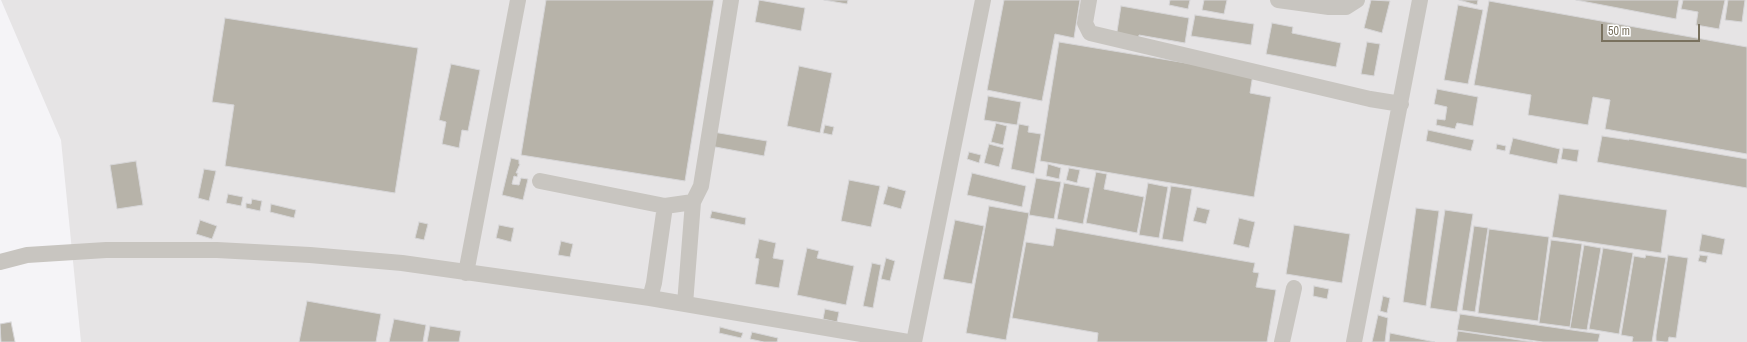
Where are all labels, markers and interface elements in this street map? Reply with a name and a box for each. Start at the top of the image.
scale bar [1603,16,1702,42]
text: 50 m [1608,23,1630,39]

